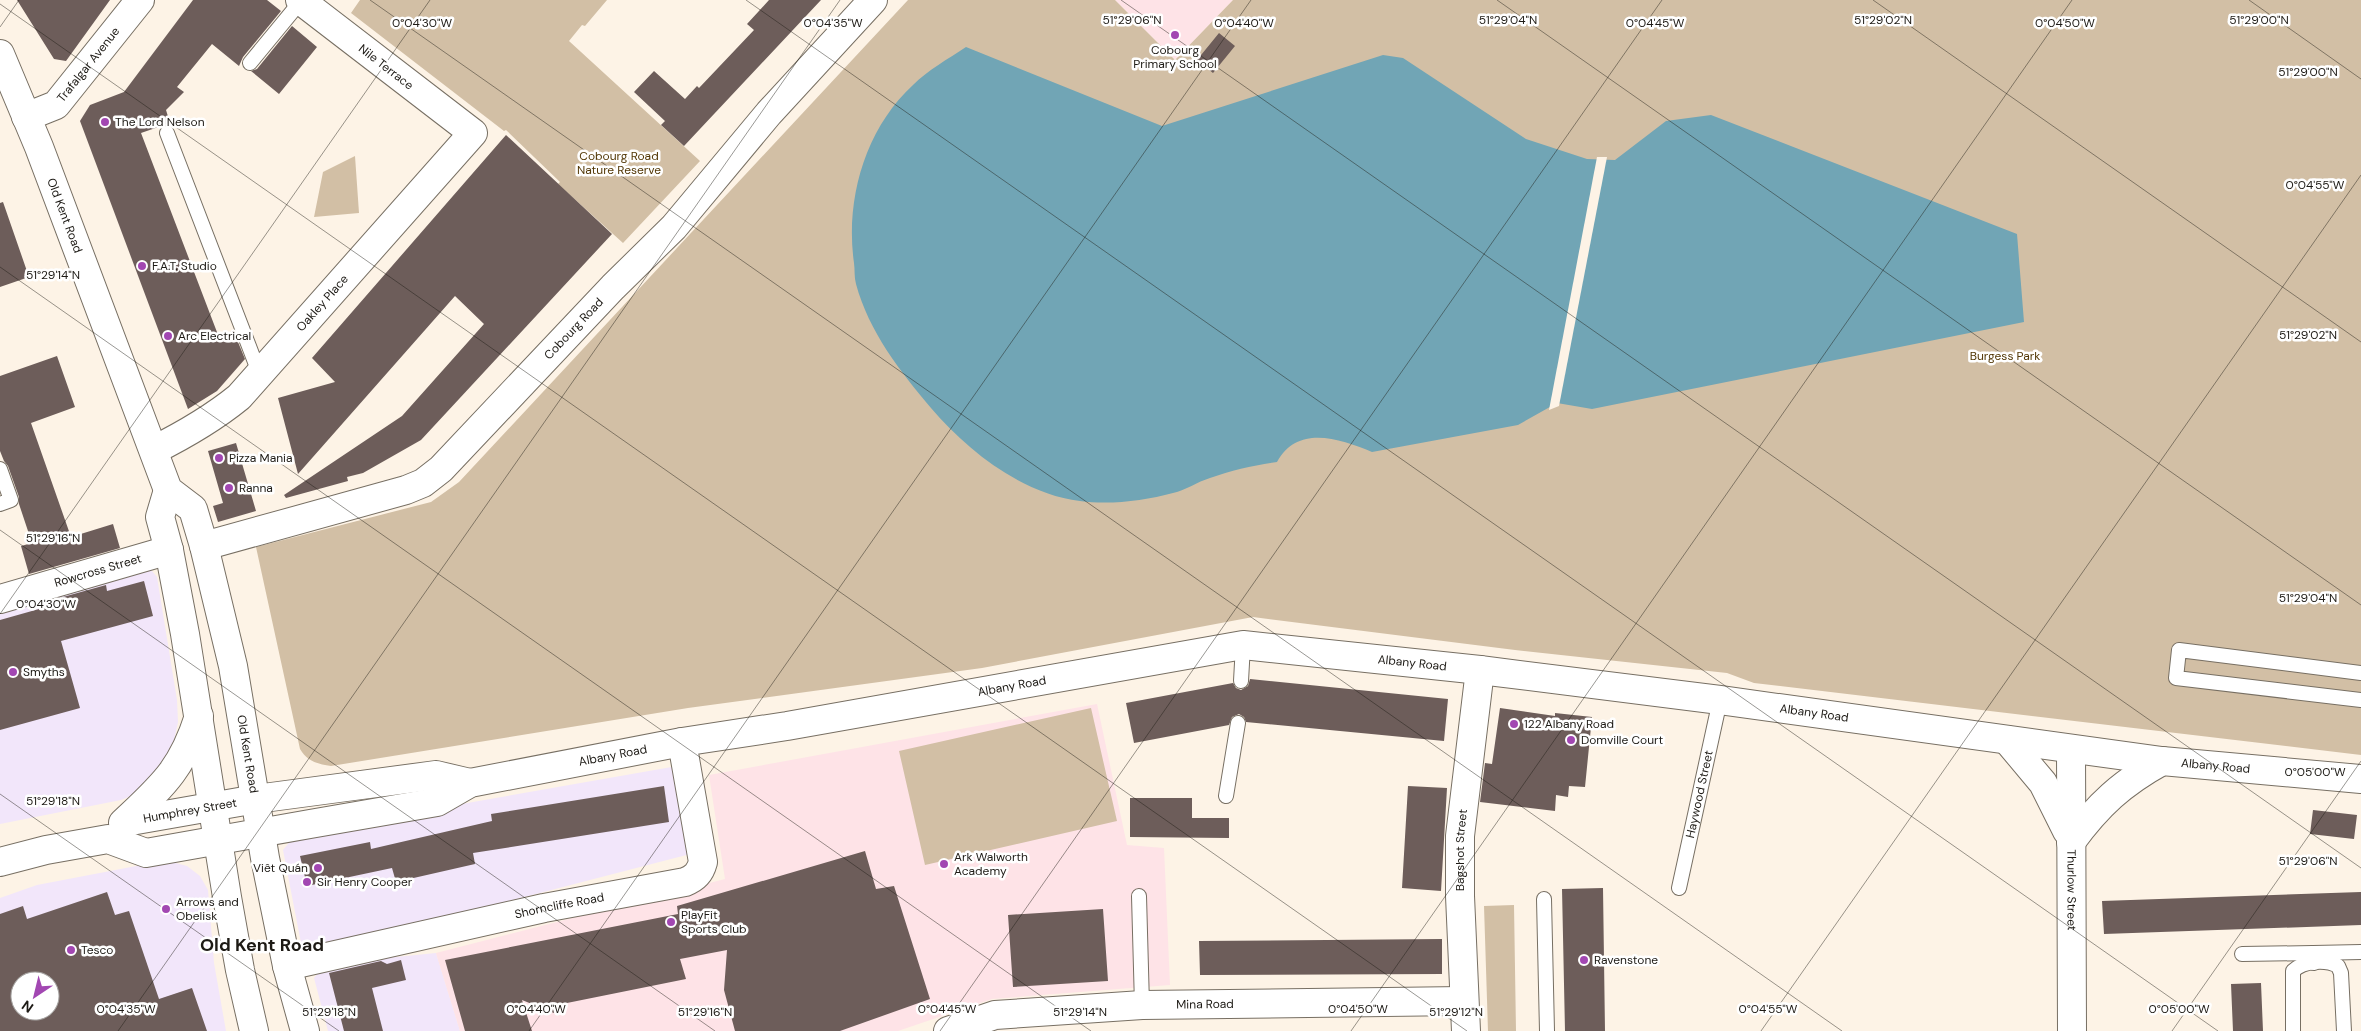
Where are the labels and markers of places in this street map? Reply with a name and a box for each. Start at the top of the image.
marker: Cobourg Primary School [1169,29,1181,41]
place label: Cobourg Primary School [1133,42,1217,72]
place label: The Lord Nelson [115,114,205,130]
marker: The Lord Nelson [99,116,111,128]
place label: F.A.T. Studio [152,258,217,274]
marker: F.A.T. Studio [136,260,148,272]
place label: Arc Electrical [178,328,251,344]
marker: Arc Electrical [162,330,174,342]
place label: Pizza Mania [229,450,292,466]
marker: Pizza Mania [213,452,225,464]
place label: Ranna [239,480,273,496]
marker: Ranna [223,482,235,494]
place label: Smyths [23,664,65,680]
marker: Smyths [7,666,19,678]
place label: 122 Albany Road [1524,716,1614,732]
marker: 122 Albany Road [1508,718,1520,730]
place label: Domville Court [1581,732,1664,748]
marker: Domville Court [1565,734,1577,746]
place label: Ark Walworth Academy [954,849,1028,879]
marker: Ark Walworth Academy [938,858,950,870]
place label: Viêt Quán [253,860,308,876]
marker: Viêt Quán [312,862,324,874]
place label: Sir Henry Cooper [317,874,413,890]
marker: Sir Henry Cooper [301,876,313,888]
place label: Arrows and Obelisk [176,894,239,924]
marker: Arrows and Obelisk [160,903,172,915]
place label: PlayFit Sports Club [681,907,747,937]
marker: PlayFit Sports Club [665,916,677,928]
place label: Tesco [81,942,113,958]
marker: Tesco [65,944,77,956]
place label: Ravenstone [1594,952,1658,968]
marker: Ravenstone [1578,954,1590,966]

